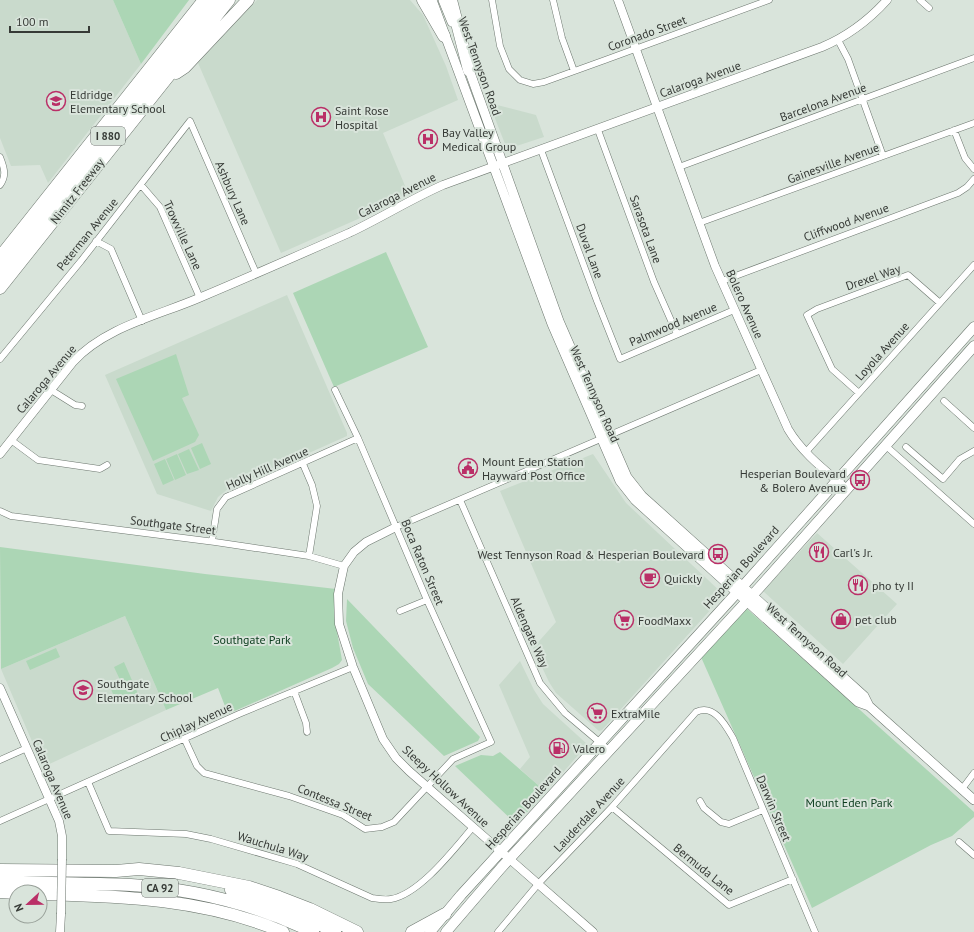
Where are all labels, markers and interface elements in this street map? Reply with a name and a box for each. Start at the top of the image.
scale bar [10,8,89,34]
street label: Coronado Street [606,12,688,54]
text: 100 m [16,14,49,29]
street label: West Tennyson Road [455,15,505,117]
street label: Calaroga Avenue [657,57,743,101]
street label: Barcelona Avenue [778,79,868,125]
place label: Eldridge Elementary School [70,87,166,116]
school or university icon: Eldridge Elementary School [45,90,67,112]
place label: Saint Rose Hospital [335,103,389,132]
hospital icon: Saint Rose Hospital [310,106,332,128]
place label: Bay Valley Medical Group [442,125,516,154]
road number: I 880 [91,127,125,145]
hospital icon: Bay Valley Medical Group [417,128,439,150]
street label: Gainesville Avenue [785,139,881,187]
street label: Nimitz Freeway [47,155,108,227]
street label: Ashbury Lane [212,159,254,227]
street label: Calaroga Avenue [356,169,438,221]
street label: Sarasota Lane [627,193,665,265]
street label: Peterman Avenue [53,195,121,273]
street label: Trowville Lane [160,198,206,272]
street label: Cliffwood Avenue [801,200,891,244]
street label: Duval Lane [573,221,607,281]
street label: Drexel Way [844,260,903,293]
street label: Bolero Avenue [723,267,767,341]
street label: Palmwood Avenue [627,299,719,349]
street label: Loyola Avenue [852,319,912,383]
street label: Calaroga Avenue [13,342,79,416]
street label: West Tennyson Road [567,343,623,445]
street label: Holly Hill Avenue [224,443,310,493]
place label: Mount Eden Station Hayward Post Office [482,454,585,483]
public building icon: Mount Eden Station Hayward Post Office [457,457,479,479]
place label: Hesperian Boulevard & Bolero Avenue [740,466,846,495]
bus stop icon: Hesperian Boulevard & Bolero Avenue [849,469,871,491]
street label: Southgate Street [129,512,217,538]
street label: Boca Raton Street [398,517,448,607]
street label: Hesperian Boulevard [700,522,782,612]
restaurant icon: Carl's Jr. [808,541,830,563]
bus stop icon: West Tennyson Road & Hesperian Boulevard [707,543,729,565]
place label: Carl's Jr. [833,545,873,560]
place label: West Tennyson Road & Hesperian Boulevard [477,547,704,562]
cafe icon: Quickly [639,567,661,589]
place label: Quickly [664,571,703,586]
restaurant icon: pho ty II [847,574,869,596]
place label: pho ty II [872,578,914,593]
street label: Aldengate Way [508,594,552,670]
street label: West Tennyson Road [763,600,851,680]
shop icon: pet club [830,608,852,630]
supermarket icon: FoodMaxx [613,609,635,631]
place label: pet club [855,612,897,627]
place label: FoodMaxx [638,613,691,628]
park label: Southgate Park [213,632,291,647]
place label: Southgate Elementary School [97,676,193,705]
school or university icon: Southgate Elementary School [72,679,94,701]
street label: Chiplay Avenue [157,699,235,745]
supermarket icon: ExtraMile [586,702,608,724]
place label: ExtraMile [611,706,660,721]
street label: Calaroga Avenue [29,737,77,821]
fuel station icon: Valero [548,737,570,759]
place label: Valero [572,741,605,756]
street label: Sleepy Hollow Avenue [399,742,493,830]
street label: Hesperian Boulevard [482,763,564,853]
street label: Lauderdale Avenue [550,773,628,855]
street label: Darwin Street [753,773,795,843]
street label: Contessa Street [295,780,375,824]
park label: Mount Eden Park [805,795,893,810]
street label: Wauchula Way [236,828,311,864]
street label: Bermuda Lane [671,840,737,898]
road number: CA 92 [142,879,178,897]
north arrow [8,884,48,924]
text: N [11,902,27,914]

